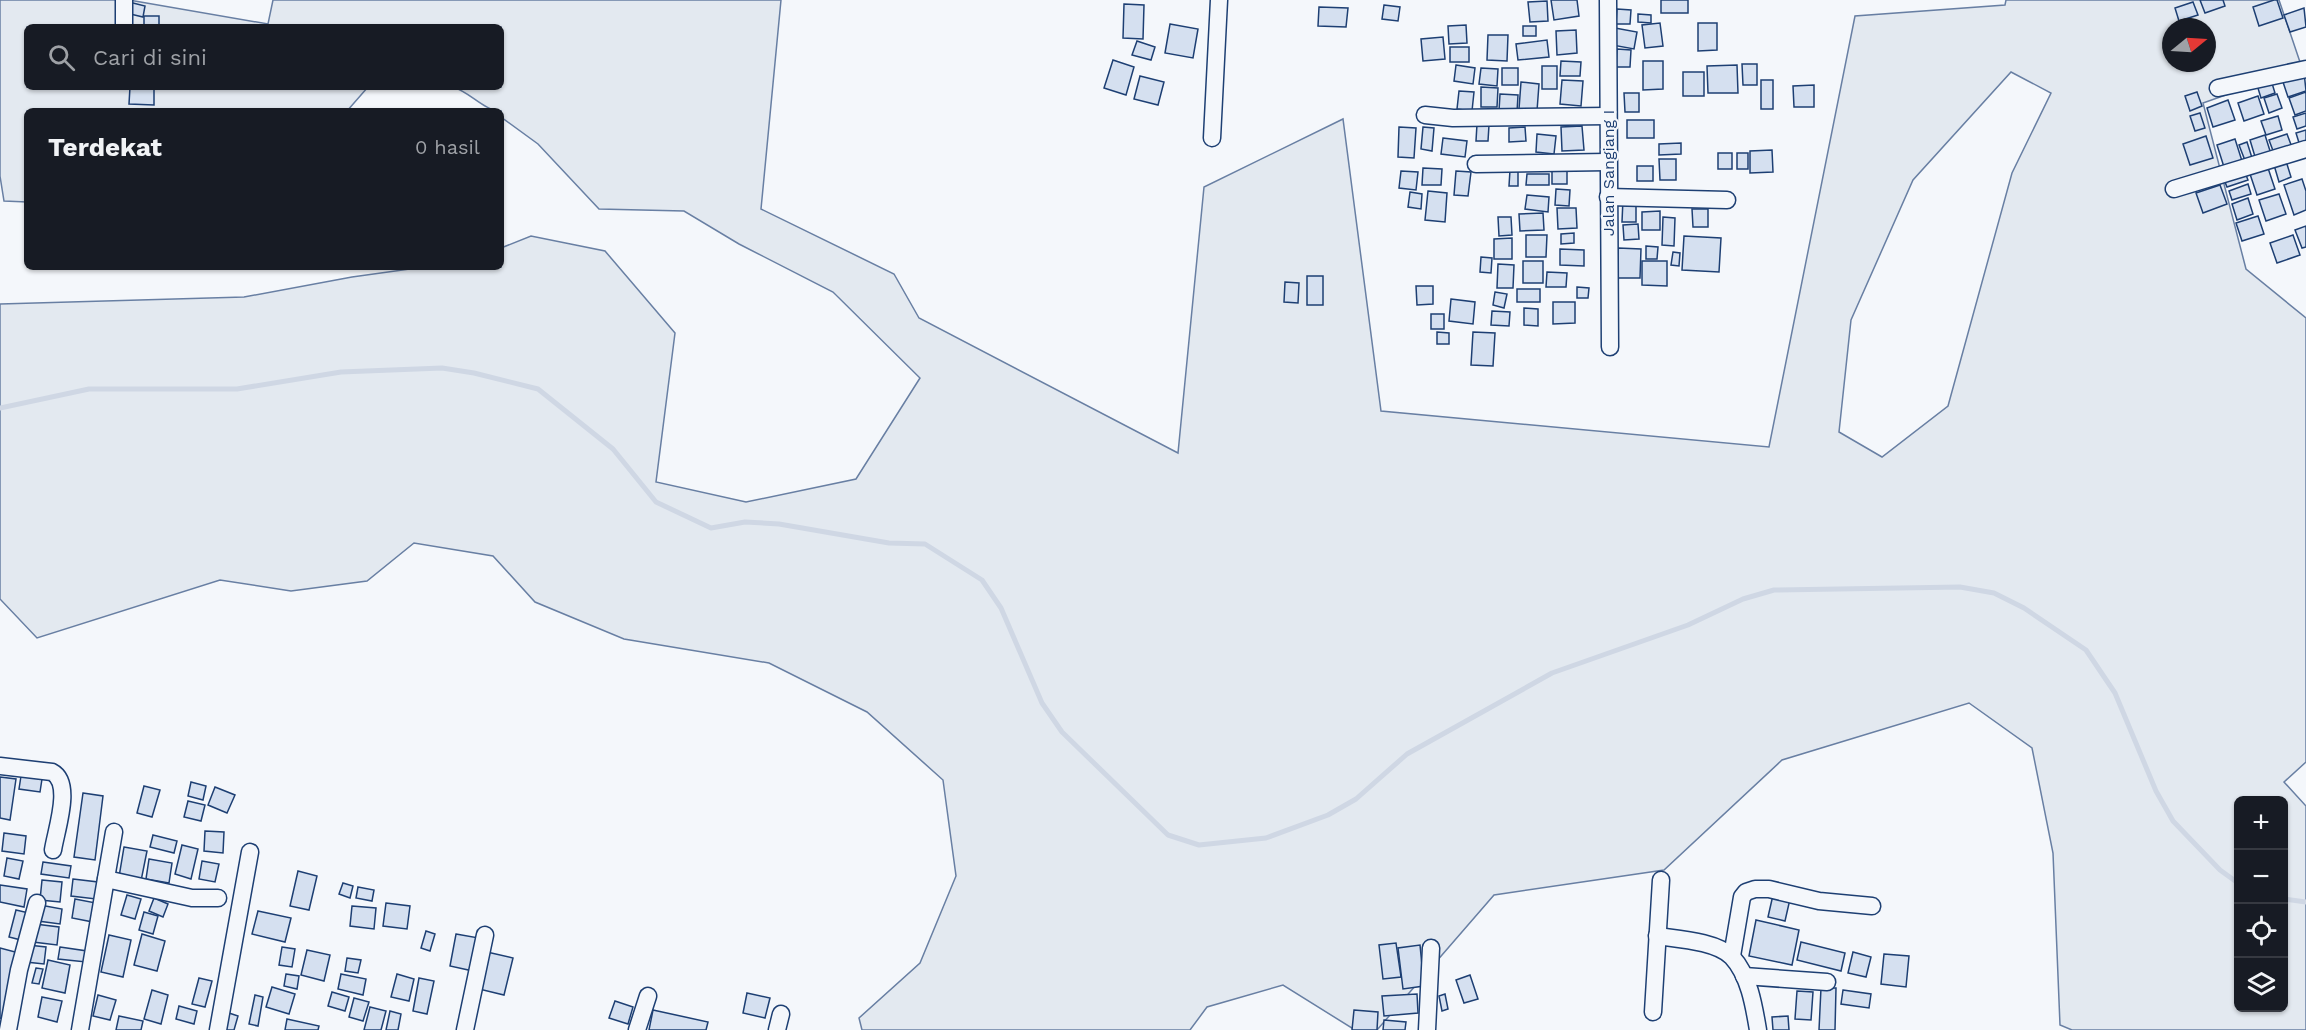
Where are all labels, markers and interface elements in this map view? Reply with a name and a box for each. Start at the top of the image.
north arrow [2162,18,2216,72]
search box [24,24,504,90]
icon: search [45,41,78,74]
text: Cari di sini [93,45,207,70]
street label: Jalan Sangiang I [1599,110,1618,236]
text: Terdekat [48,132,162,162]
text: 0 hasil [415,135,480,159]
map controls [2234,796,2288,1012]
button: + [2234,796,2288,850]
button: − [2234,850,2288,904]
button: locate [2234,904,2288,958]
button: layers [2234,958,2288,1012]

